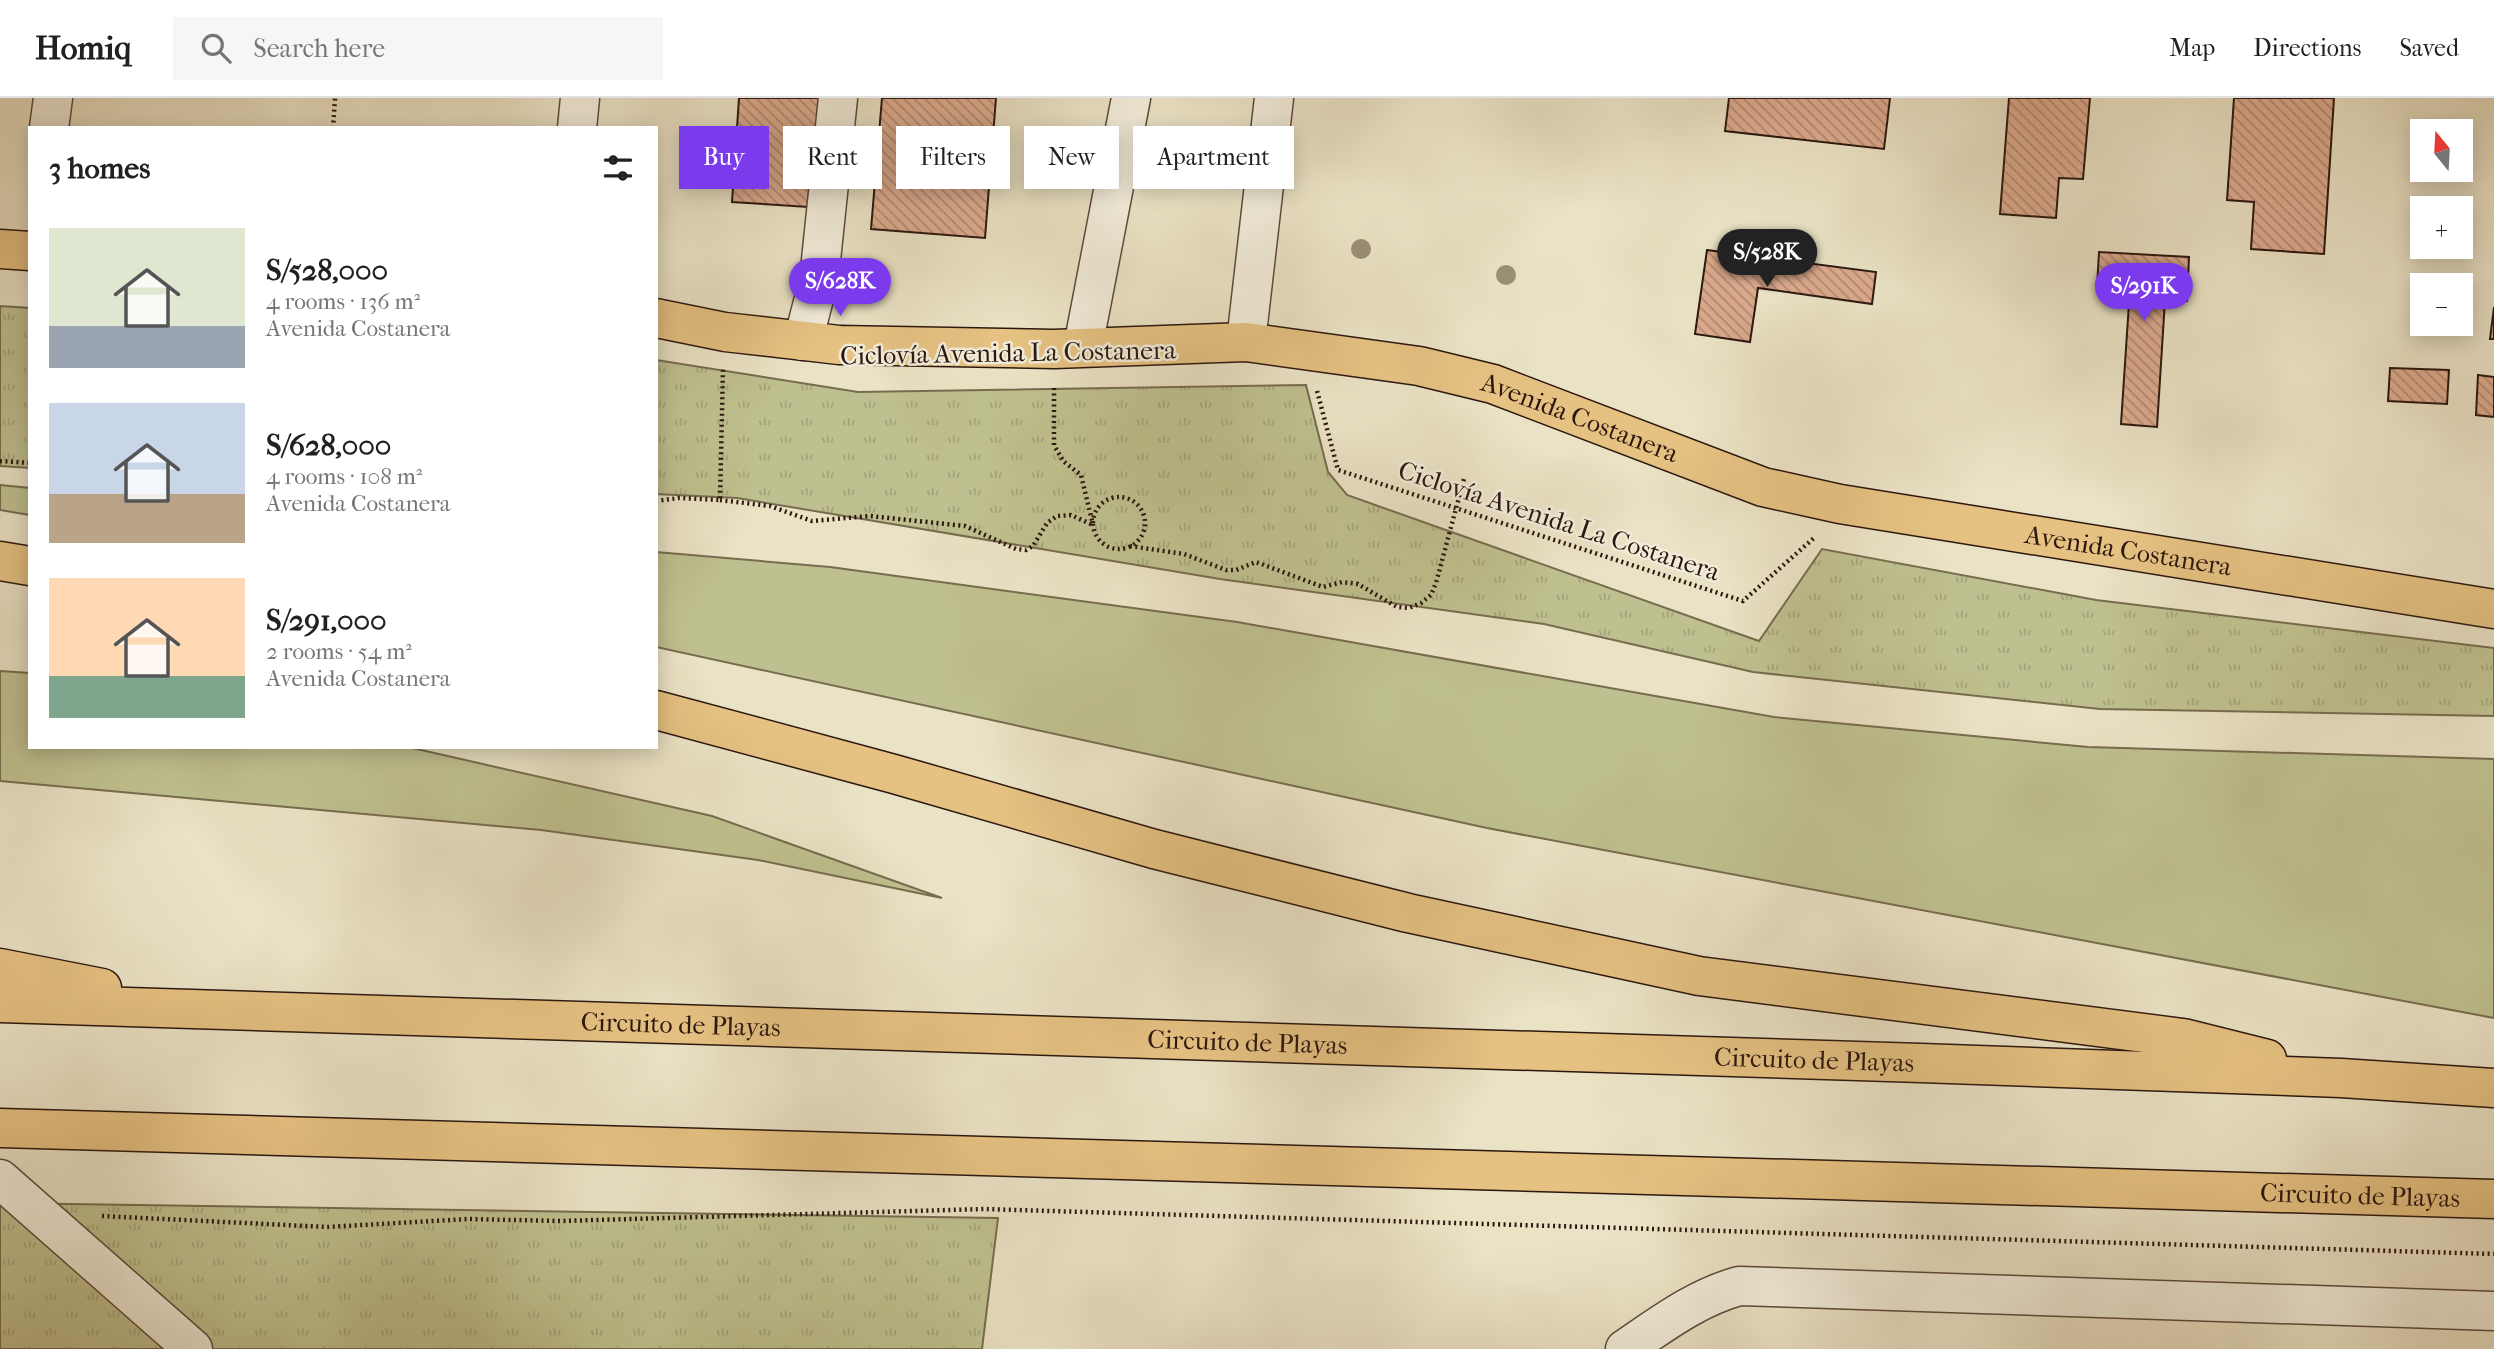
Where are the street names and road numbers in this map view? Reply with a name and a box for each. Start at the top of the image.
street label: Ciclovía Avenida La Costanera [840,335,1177,371]
street label: Avenida Costanera [1477,366,1684,469]
street label: Ciclovía Avenida La Costanera [1394,454,1725,588]
street label: Avenida Costanera [2022,518,2235,582]
street label: Circuito de Playas [580,1006,781,1043]
street label: Circuito de Playas [1147,1023,1348,1061]
street label: Circuito de Playas [1714,1041,1915,1078]
street label: Circuito de Playas [2260,1177,2460,1214]

